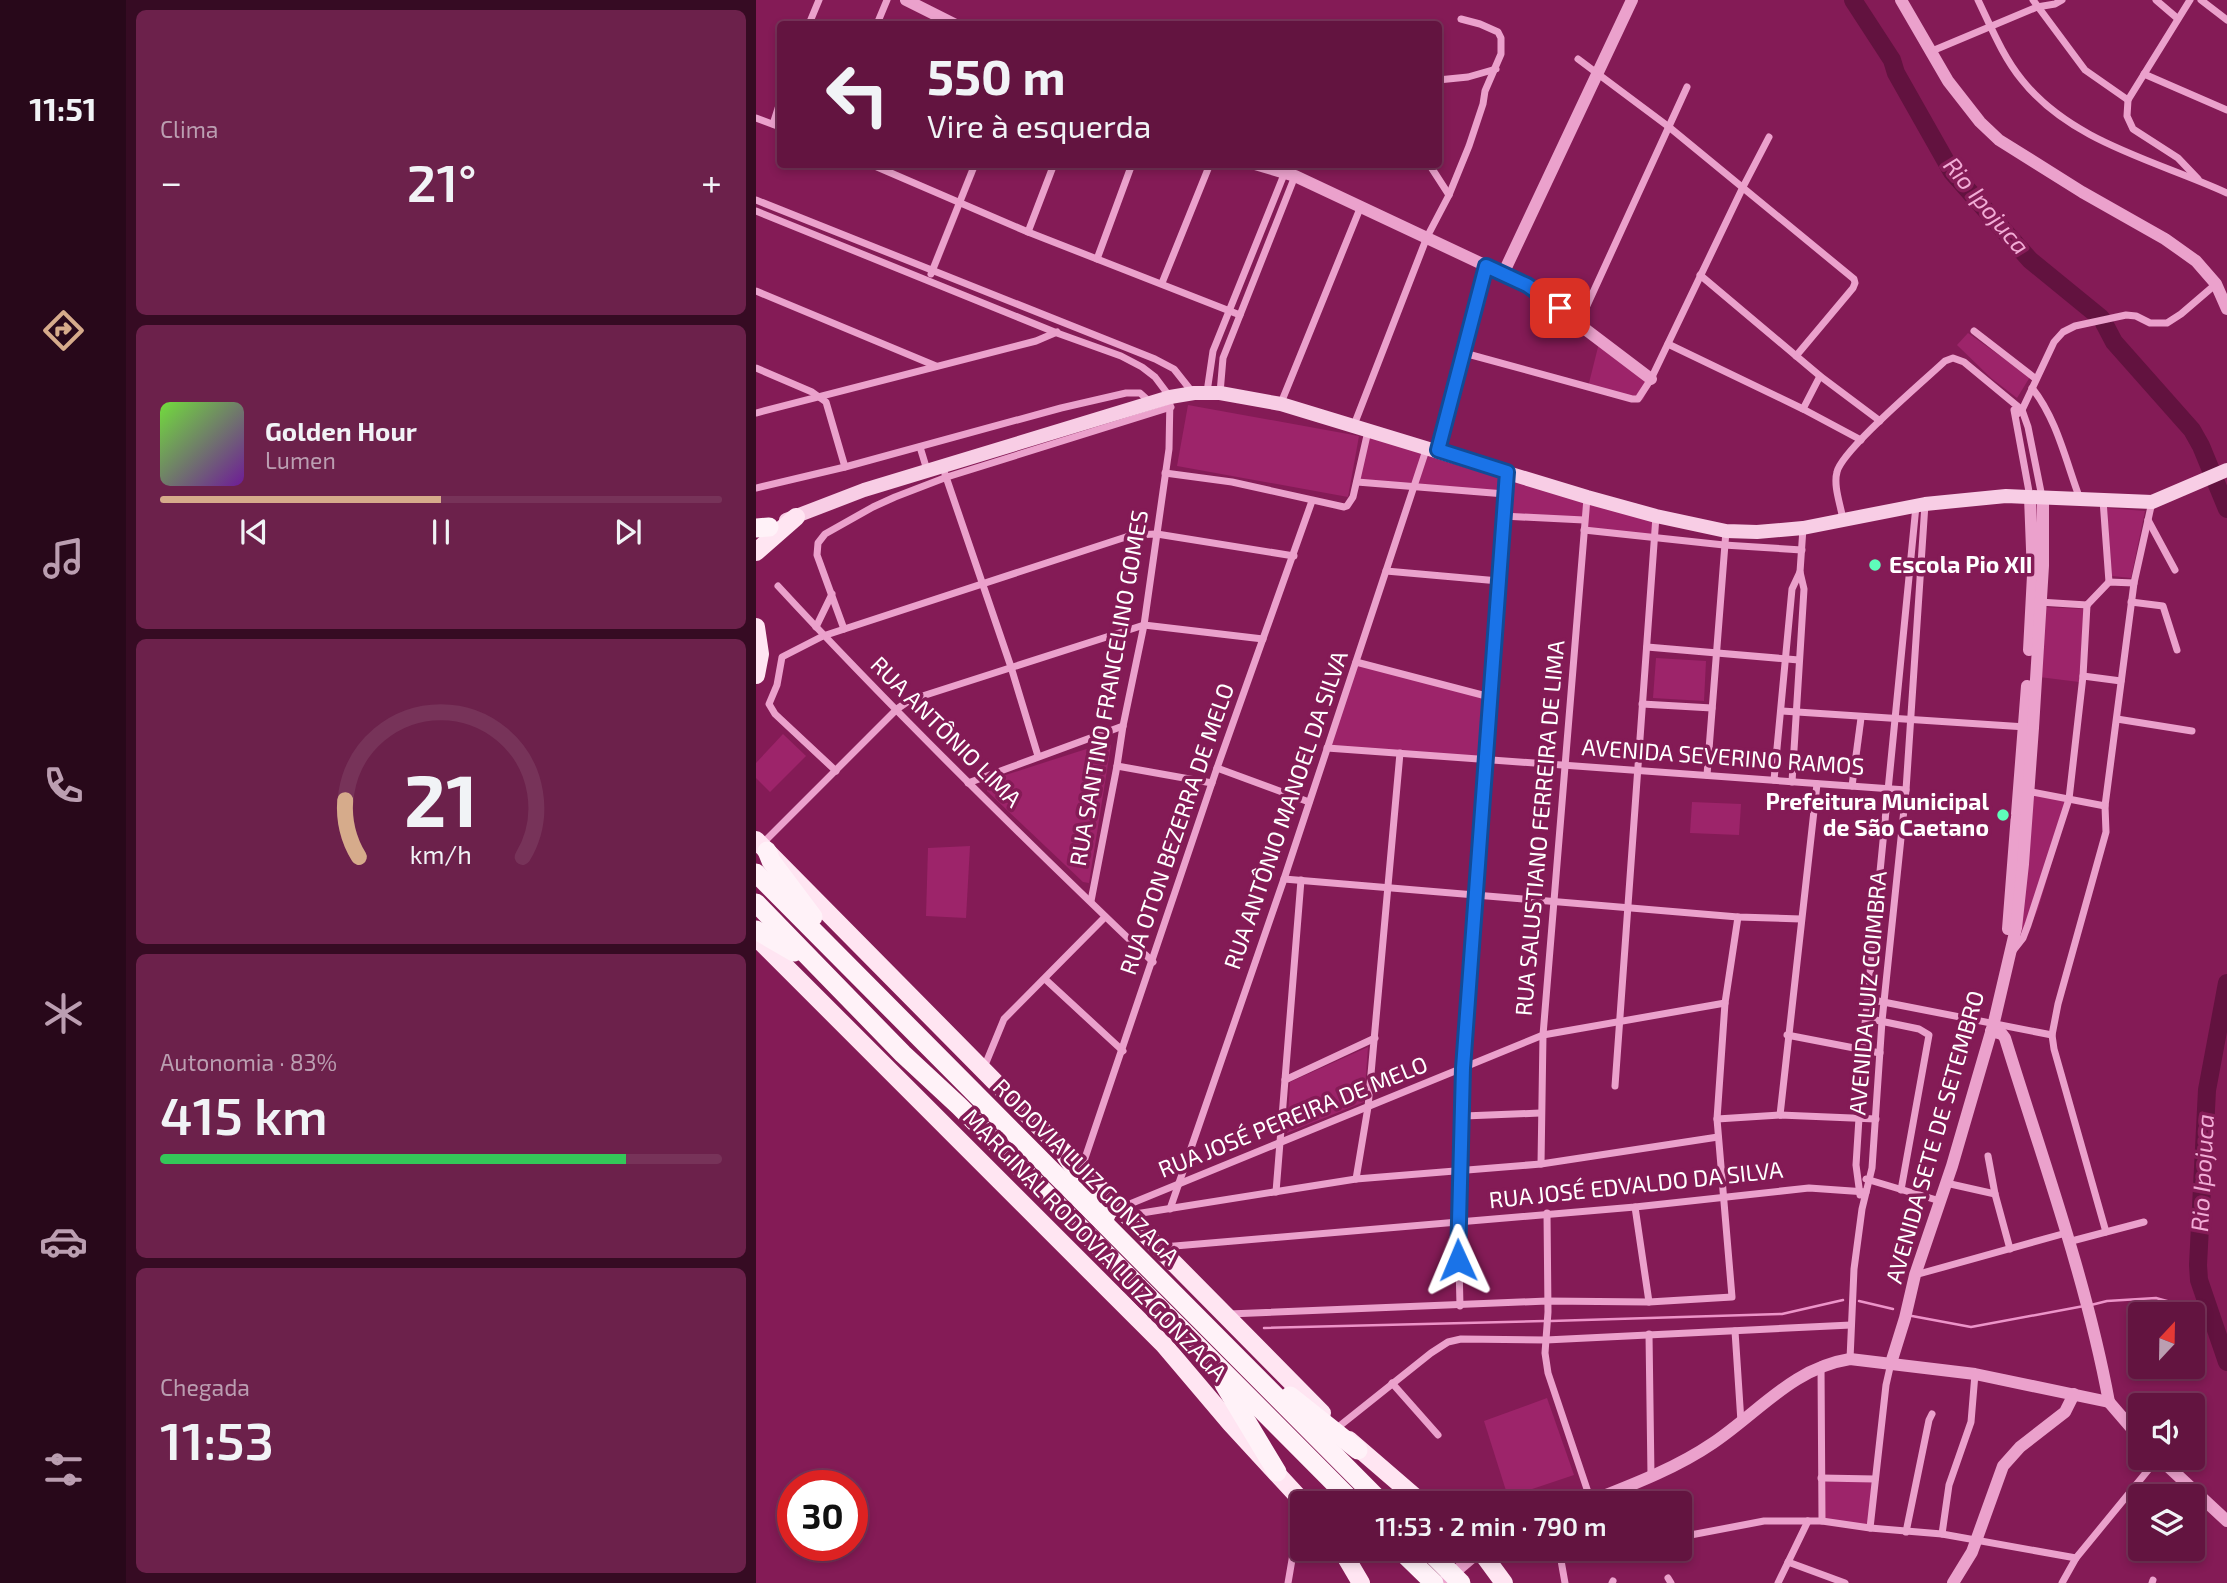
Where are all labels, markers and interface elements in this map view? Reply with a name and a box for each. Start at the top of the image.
text: 550 m [927,46,1066,105]
icon: left [812,49,903,140]
text: 11:51 [29,89,97,127]
text: Vire à esquerda [927,106,1151,144]
text: Clima [160,115,218,143]
text: 21° [407,150,477,212]
water label: Rio Ipojuca [1938,151,2036,260]
text: − [160,158,182,204]
text: + [701,158,722,204]
pin [1530,278,1590,338]
icon: arrive [1541,289,1579,327]
icon: directions [39,306,88,355]
text: Golden Hour [265,415,417,446]
text: Lumen [265,446,336,474]
street label: RUA SANTINO FRANCELINO GOMES [1063,507,1153,868]
icon: previous [235,513,273,551]
icon: pause [422,513,460,551]
icon: next [609,513,647,551]
icon: music [39,534,88,583]
place label: Escola Pio XII [1889,550,2033,578]
marker: Escola Pio XII [1867,557,1883,573]
street label: RUA SALUSTIANO FERREIRA DE LIMA [1509,638,1569,1017]
street label: RUA ANTÔNIO MANOEL DA SILVA [1217,646,1353,973]
street label: RUA ANTÔNIO LIMA [865,650,1028,813]
street label: RUA OTON BEZERRA DE MELO [1113,679,1239,978]
street label: AVENIDA SEVERINO RAMOS [1581,732,1865,780]
text: 21 [404,755,478,843]
icon: phone [39,761,88,810]
place label: Prefeitura Municipal de São Caetano [1765,787,1989,841]
marker: Prefeitura Municipal de São Caetano [1995,807,2011,823]
text: km/h [410,839,472,869]
street label: AVENIDA LUIZ COIMBRA [1842,869,1892,1116]
street label: AVENIDA SETE DE SETEMBRO [1879,987,1989,1286]
icon: climate [39,989,88,1038]
text: Autonomia · 83% [160,1048,337,1076]
street label: RUA JOSÉ PEREIRA DE MELO [1154,1049,1431,1183]
street label: RODOVIA LUIZ GONZAGA [988,1072,1186,1271]
text: 415 km [160,1083,328,1145]
street label: MARGINAL RODOVIA LUIZ GONZAGA [958,1102,1234,1387]
water label: Rio Ipojuca [2184,1113,2219,1233]
street label: RUA JOSÉ EDVALDO DA SILVA [1487,1155,1785,1213]
icon: car [39,1217,88,1266]
position arrow [1421,1223,1495,1297]
north arrow [2128,1302,2205,1379]
map controls [2128,1302,2205,1561]
text: Chegada [160,1373,250,1401]
button: sound [2128,1393,2205,1470]
text: 11:53 [160,1408,274,1470]
icon: filters [39,1445,88,1494]
speed limit sign: 30 [777,1470,868,1561]
button: layers [2128,1484,2205,1561]
text: 11:53 · 2 min · 790 m [1375,1510,1607,1541]

